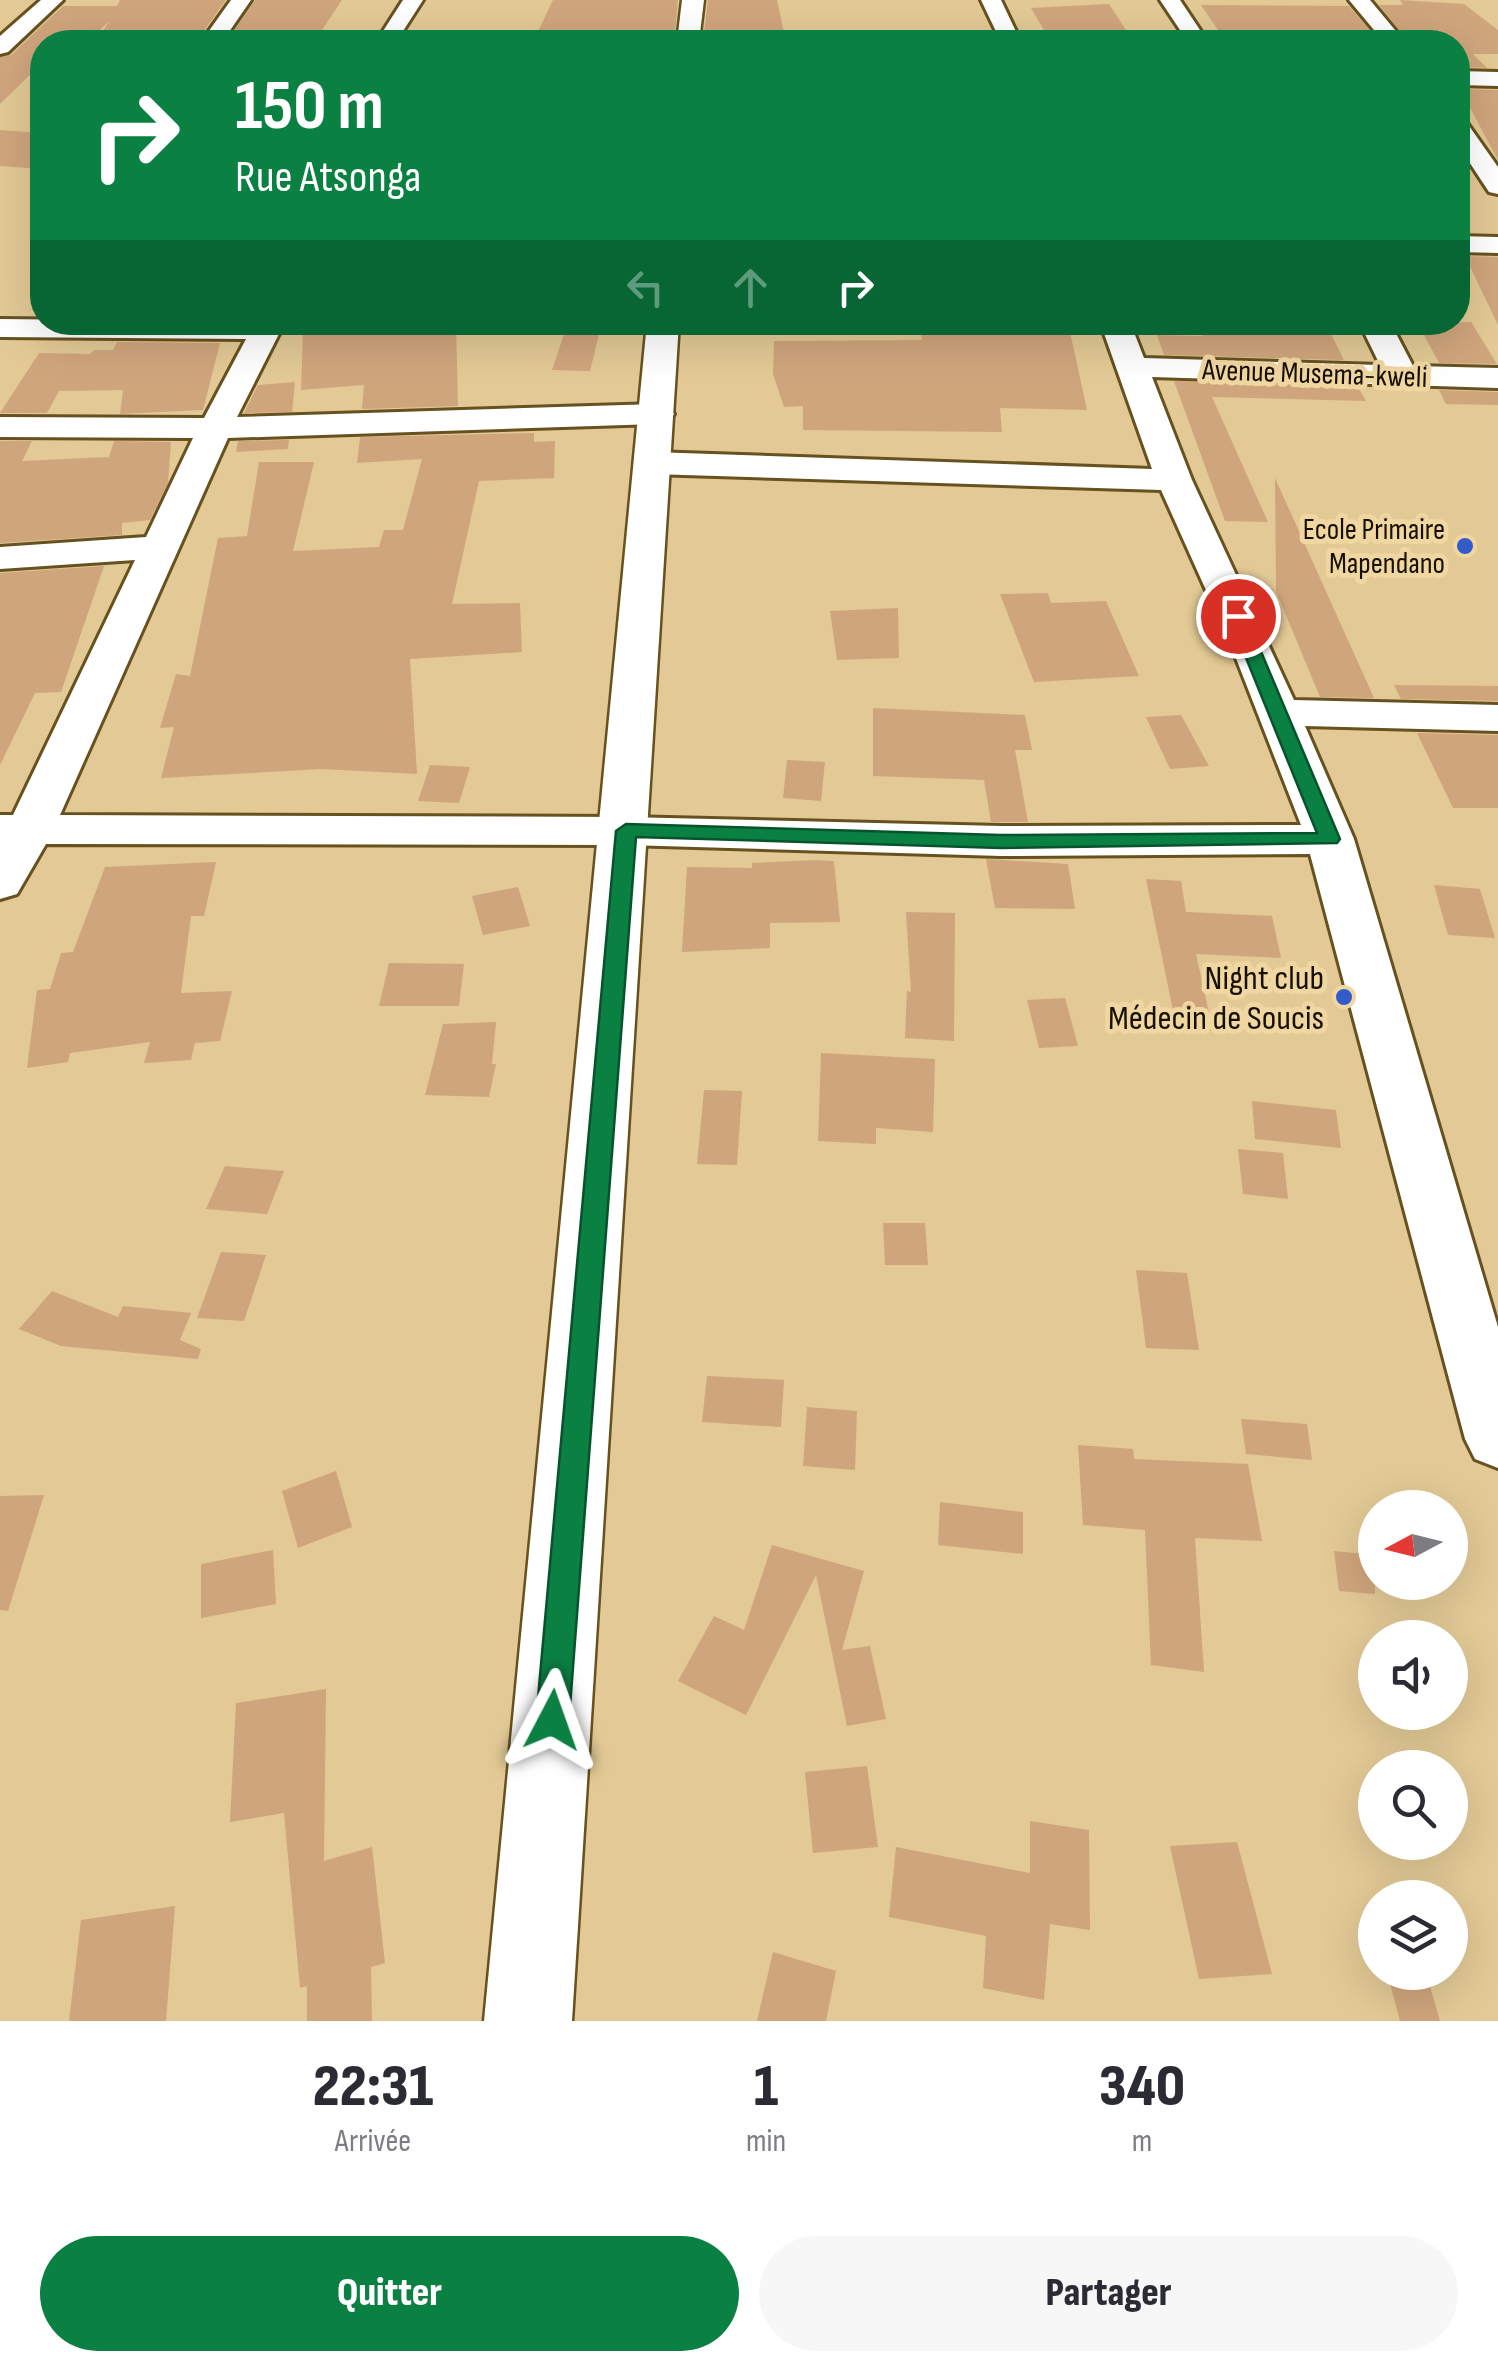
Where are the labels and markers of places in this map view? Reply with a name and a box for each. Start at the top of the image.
place label: Ecole Primaire Mapendano [1303,512,1445,582]
marker: Ecole Primaire Mapendano [1454,535,1476,557]
pin [1196,574,1281,659]
place label: Night club Médecin de Soucis [1108,957,1324,1040]
marker: Night club Médecin de Soucis [1333,986,1355,1008]

